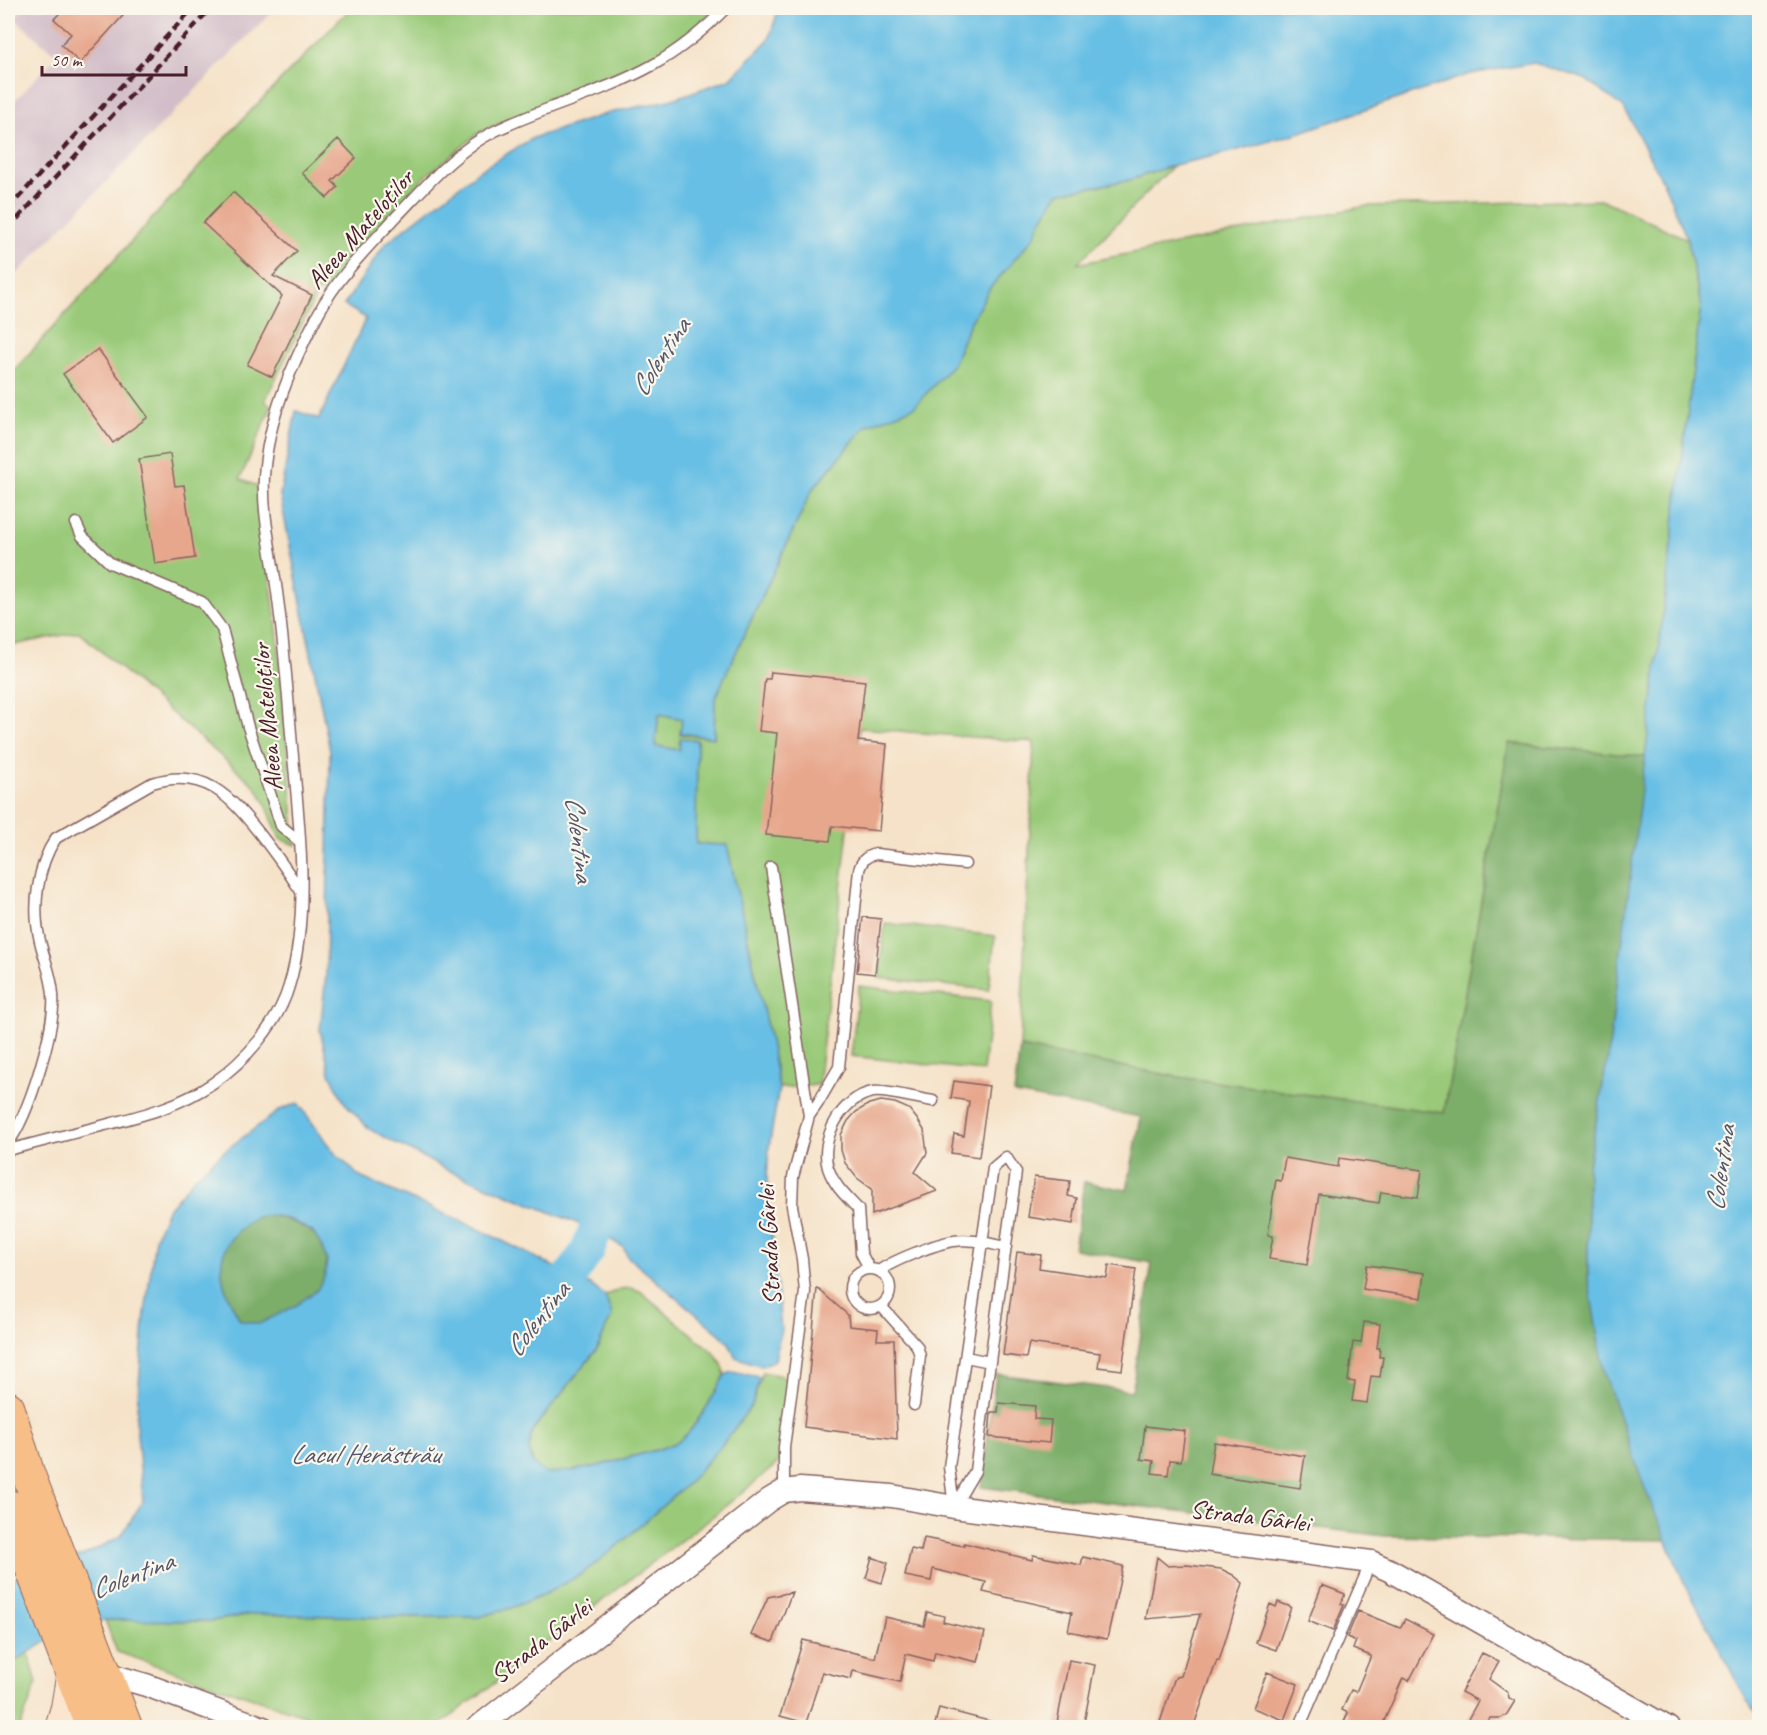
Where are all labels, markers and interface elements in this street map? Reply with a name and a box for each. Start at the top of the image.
scale bar [42,39,186,77]
text: 50 m [51,49,84,71]
street label: Aleea Mateloților [299,161,422,296]
water label: Colentina [622,310,699,402]
street label: Aleea Mateloților [244,640,290,792]
water label: Colentina [558,794,602,886]
water label: Colentina [1697,1121,1743,1213]
street label: Strada Gârlei [749,1181,789,1306]
water label: Colentina [497,1273,578,1363]
water label: Lacul Herăstrău [290,1437,444,1471]
street label: Strada Gârlei [1188,1492,1315,1540]
water label: Colentina [86,1543,180,1606]
street label: Strada Gârlei [483,1589,601,1691]

